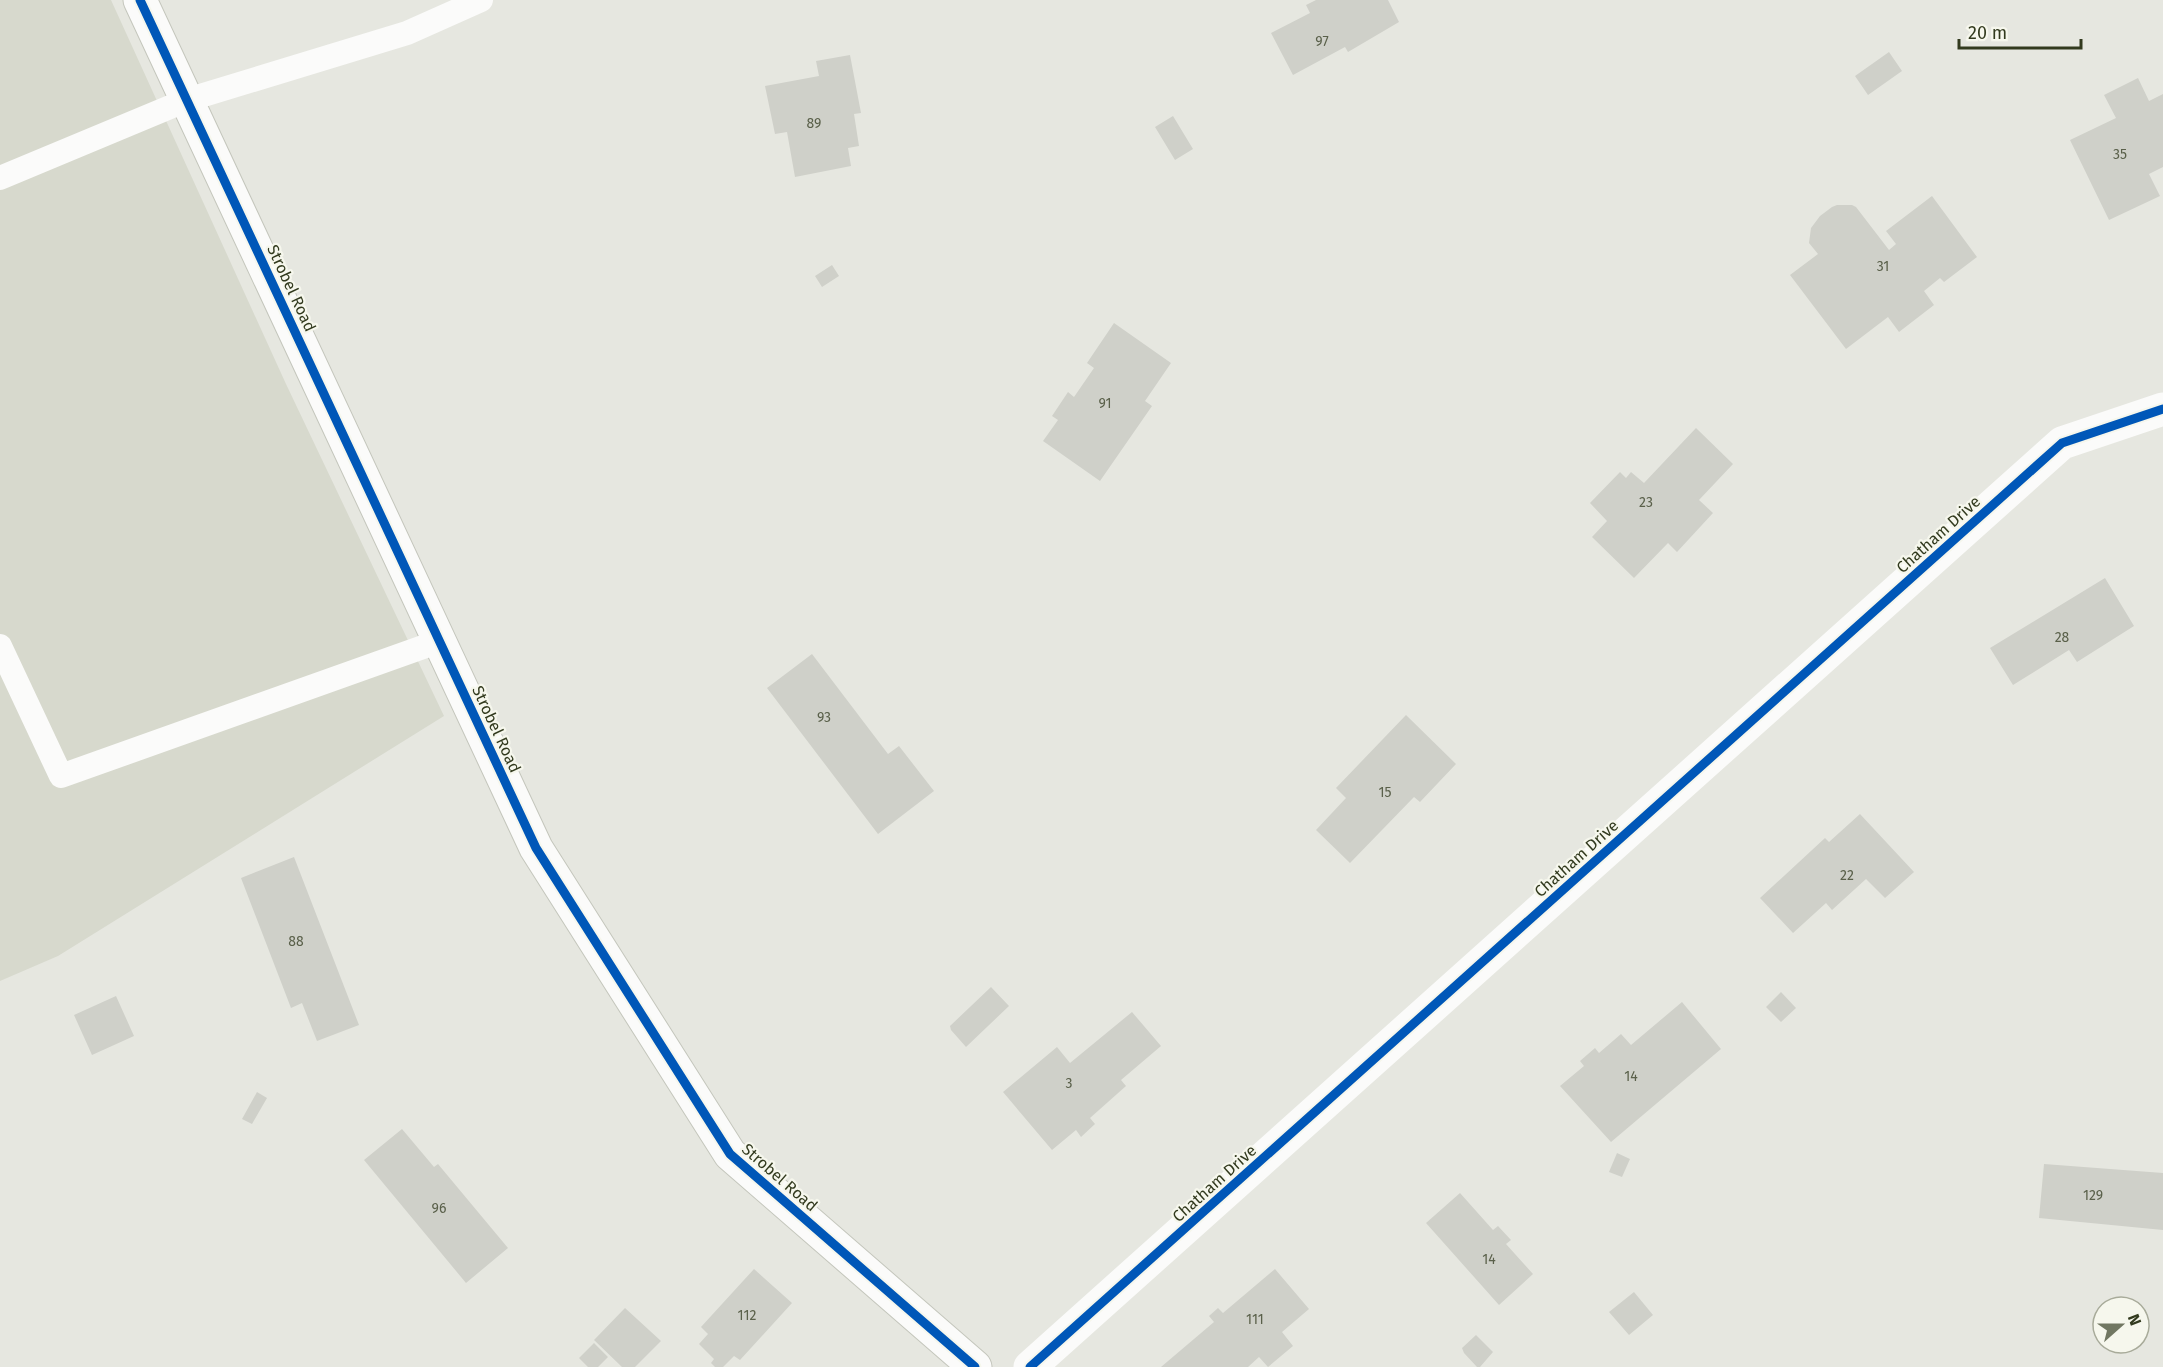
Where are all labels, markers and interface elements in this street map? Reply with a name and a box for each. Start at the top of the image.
scale bar [1959,12,2080,50]
text: 20 m [1968,22,2007,44]
house number: 97 [1315,33,1329,50]
house number: 89 [807,115,821,132]
house number: 35 [2113,146,2127,163]
street label: Strobel Road [263,242,320,335]
house number: 31 [1877,258,1889,275]
house number: 91 [1098,395,1112,412]
street label: Chatham Drive [1893,492,1984,577]
house number: 23 [1639,494,1653,511]
house number: 28 [2055,629,2070,646]
street label: Strobel Road [468,683,525,776]
house number: 93 [817,709,831,726]
house number: 15 [1378,784,1392,801]
street label: Chatham Drive [1531,816,1622,901]
house number: 22 [1840,867,1854,884]
house number: 88 [288,933,304,950]
house number: 14 [1624,1068,1638,1085]
house number: 3 [1066,1075,1073,1092]
street label: Strobel Road [738,1140,821,1215]
street label: Chatham Drive [1169,1141,1260,1226]
house number: 129 [2083,1187,2103,1204]
house number: 96 [432,1200,446,1217]
house number: 14 [1482,1251,1496,1268]
north arrow [2091,1295,2151,1355]
house number: 112 [738,1307,756,1324]
house number: 111 [1246,1311,1264,1328]
text: N [2124,1311,2145,1328]

